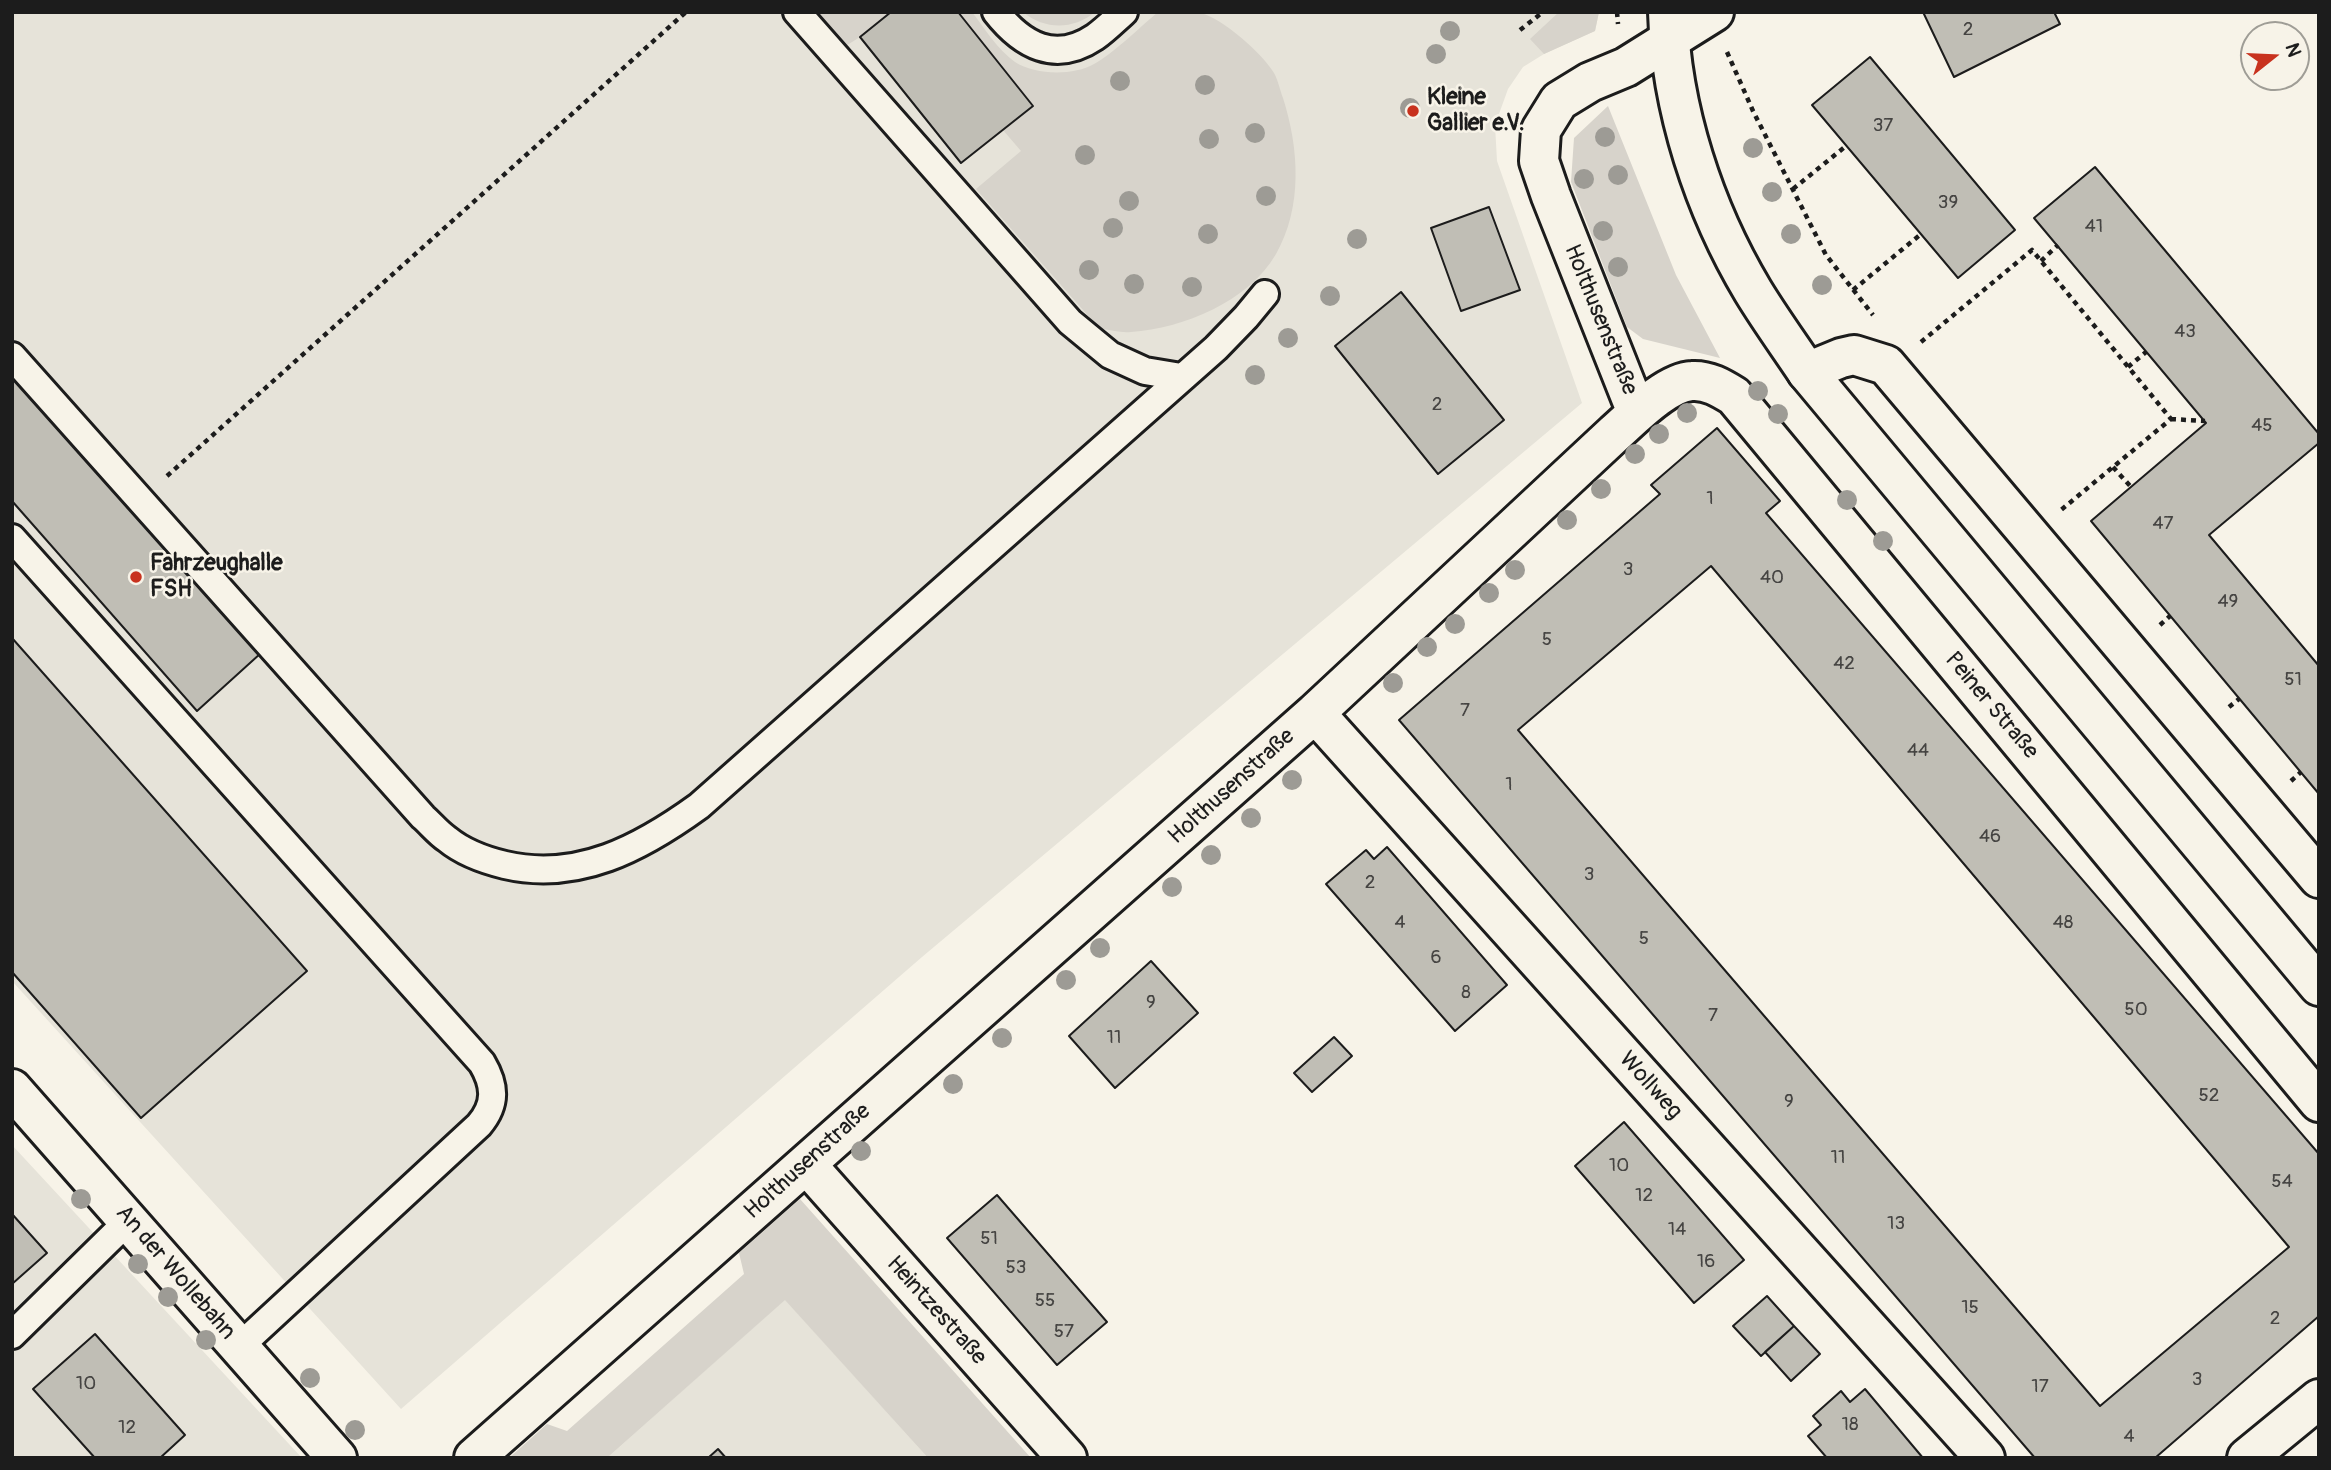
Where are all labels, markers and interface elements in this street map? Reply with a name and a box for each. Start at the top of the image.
house number: 2 [1963,19,1973,41]
north arrow [2240,21,2310,91]
text: N [2280,40,2306,60]
place label: Kleine Gallier e.V. [1427,84,1524,138]
marker: Kleine Gallier e.V. [1405,103,1421,119]
house number: 37 [1873,115,1893,137]
house number: 39 [1938,192,1958,214]
house number: 41 [2085,216,2103,238]
street label: Holthusenstraße [1557,241,1643,399]
house number: 43 [2174,321,2196,343]
house number: 2 [1432,394,1442,416]
house number: 45 [2251,415,2273,437]
house number: 1 [1706,488,1714,510]
house number: 47 [2152,513,2174,535]
place label: Fahrzeughalle FSH [150,550,283,604]
house number: 3 [1623,559,1633,581]
house number: 40 [1760,567,1784,589]
marker: Fahrzeughalle FSH [128,569,144,585]
house number: 49 [2218,591,2238,613]
house number: 5 [1542,629,1552,651]
street label: Peiner Straße [1938,647,2044,765]
house number: 42 [1833,653,1855,675]
house number: 51 [2284,669,2302,691]
house number: 7 [1460,700,1470,722]
street label: Holthusenstraße [1163,723,1301,851]
house number: 44 [1907,740,1929,762]
house number: 1 [1505,774,1513,796]
house number: 46 [1979,826,2001,848]
house number: 3 [1584,864,1594,886]
house number: 2 [1365,872,1375,894]
house number: 4 [1394,912,1406,934]
house number: 48 [2053,912,2073,934]
house number: 5 [1639,928,1649,950]
house number: 6 [1430,947,1442,969]
house number: 8 [1461,982,1471,1004]
house number: 9 [1146,992,1156,1014]
house number: 50 [2124,999,2148,1021]
house number: 7 [1708,1005,1718,1027]
house number: 11 [1107,1027,1121,1049]
street label: Wollweg [1613,1047,1687,1125]
house number: 52 [2199,1085,2219,1107]
house number: 9 [1784,1091,1794,1113]
street label: Holthusenstraße [739,1098,877,1226]
house number: 11 [1831,1147,1845,1169]
house number: 10 [1609,1155,1629,1177]
house number: 54 [2271,1171,2293,1193]
house number: 12 [1635,1185,1653,1207]
street label: An der Wollebahn [109,1200,241,1346]
house number: 13 [1887,1213,1905,1235]
house number: 14 [1668,1219,1686,1241]
house number: 51 [980,1228,998,1250]
street label: Heintzestraße [880,1251,992,1371]
house number: 16 [1697,1251,1715,1273]
house number: 53 [1006,1257,1026,1279]
house number: 55 [1035,1290,1055,1312]
house number: 15 [1961,1297,1979,1319]
house number: 2 [2270,1308,2280,1330]
house number: 57 [1054,1321,1074,1343]
house number: 3 [2192,1369,2202,1391]
house number: 10 [76,1373,96,1395]
house number: 17 [2031,1376,2049,1398]
house number: 18 [1841,1414,1859,1436]
house number: 12 [118,1417,136,1439]
house number: 4 [2123,1426,2135,1448]

